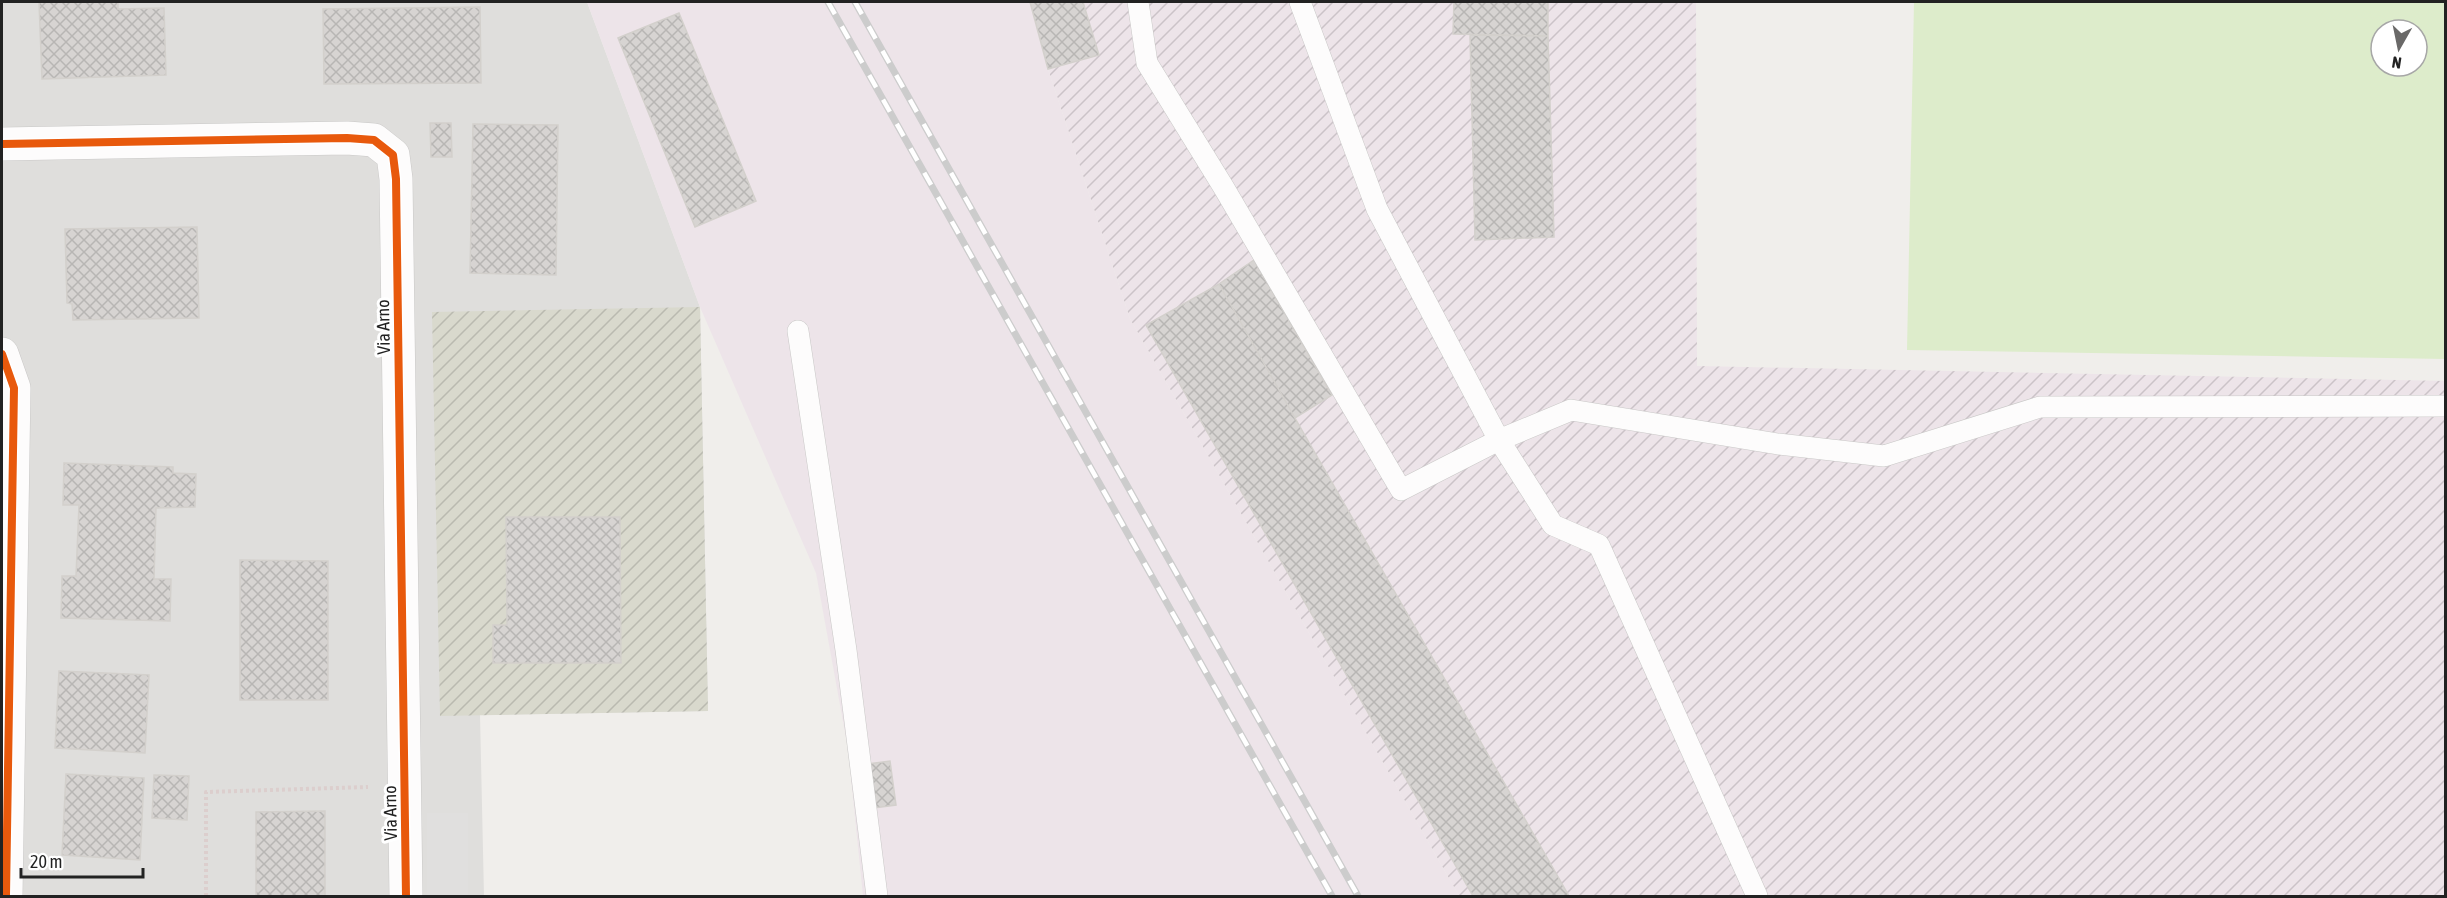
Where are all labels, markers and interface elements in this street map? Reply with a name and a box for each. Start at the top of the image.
north arrow [2369,18,2429,78]
text: N [2391,53,2403,72]
street label: Via Arno [372,299,394,355]
street label: Via Arno [379,785,401,841]
scale bar [21,841,142,879]
text: 20 m [30,851,62,872]

